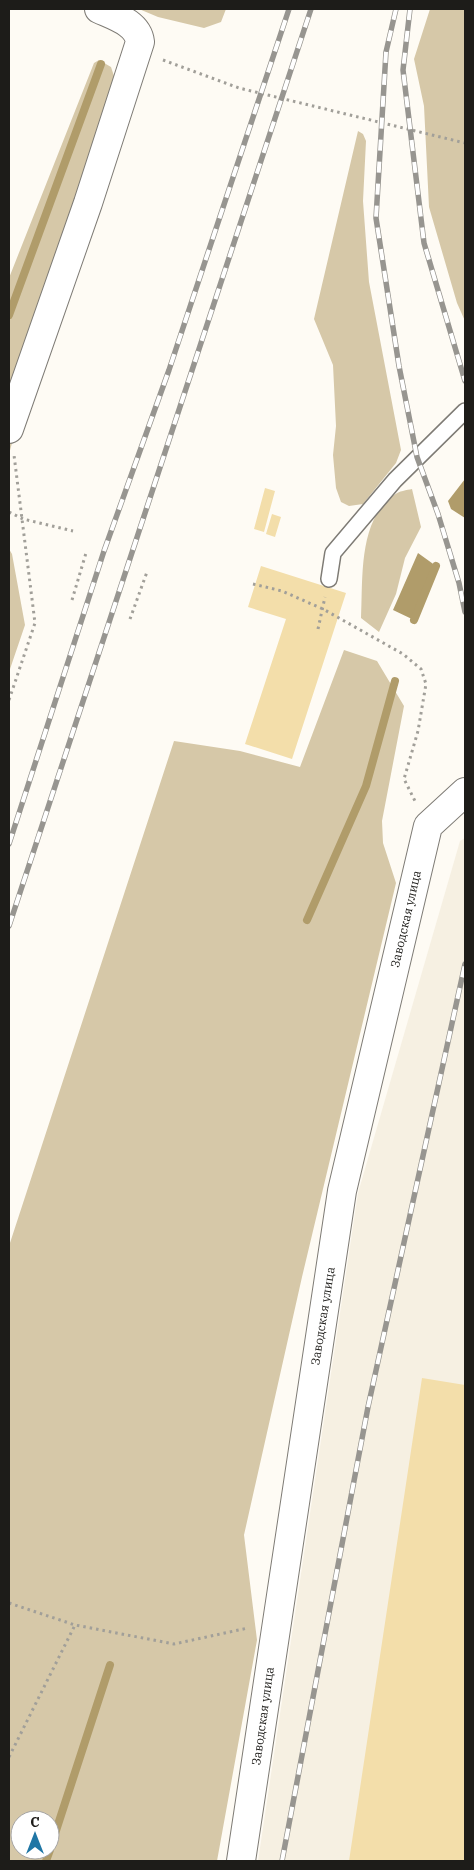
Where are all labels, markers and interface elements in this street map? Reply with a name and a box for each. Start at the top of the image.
street label: Заводская улица [387,868,424,969]
street label: Заводская улица [307,1265,338,1366]
street label: Заводская улица [248,1665,277,1766]
north arrow [10,1810,60,1860]
text: С [30,1813,40,1831]

